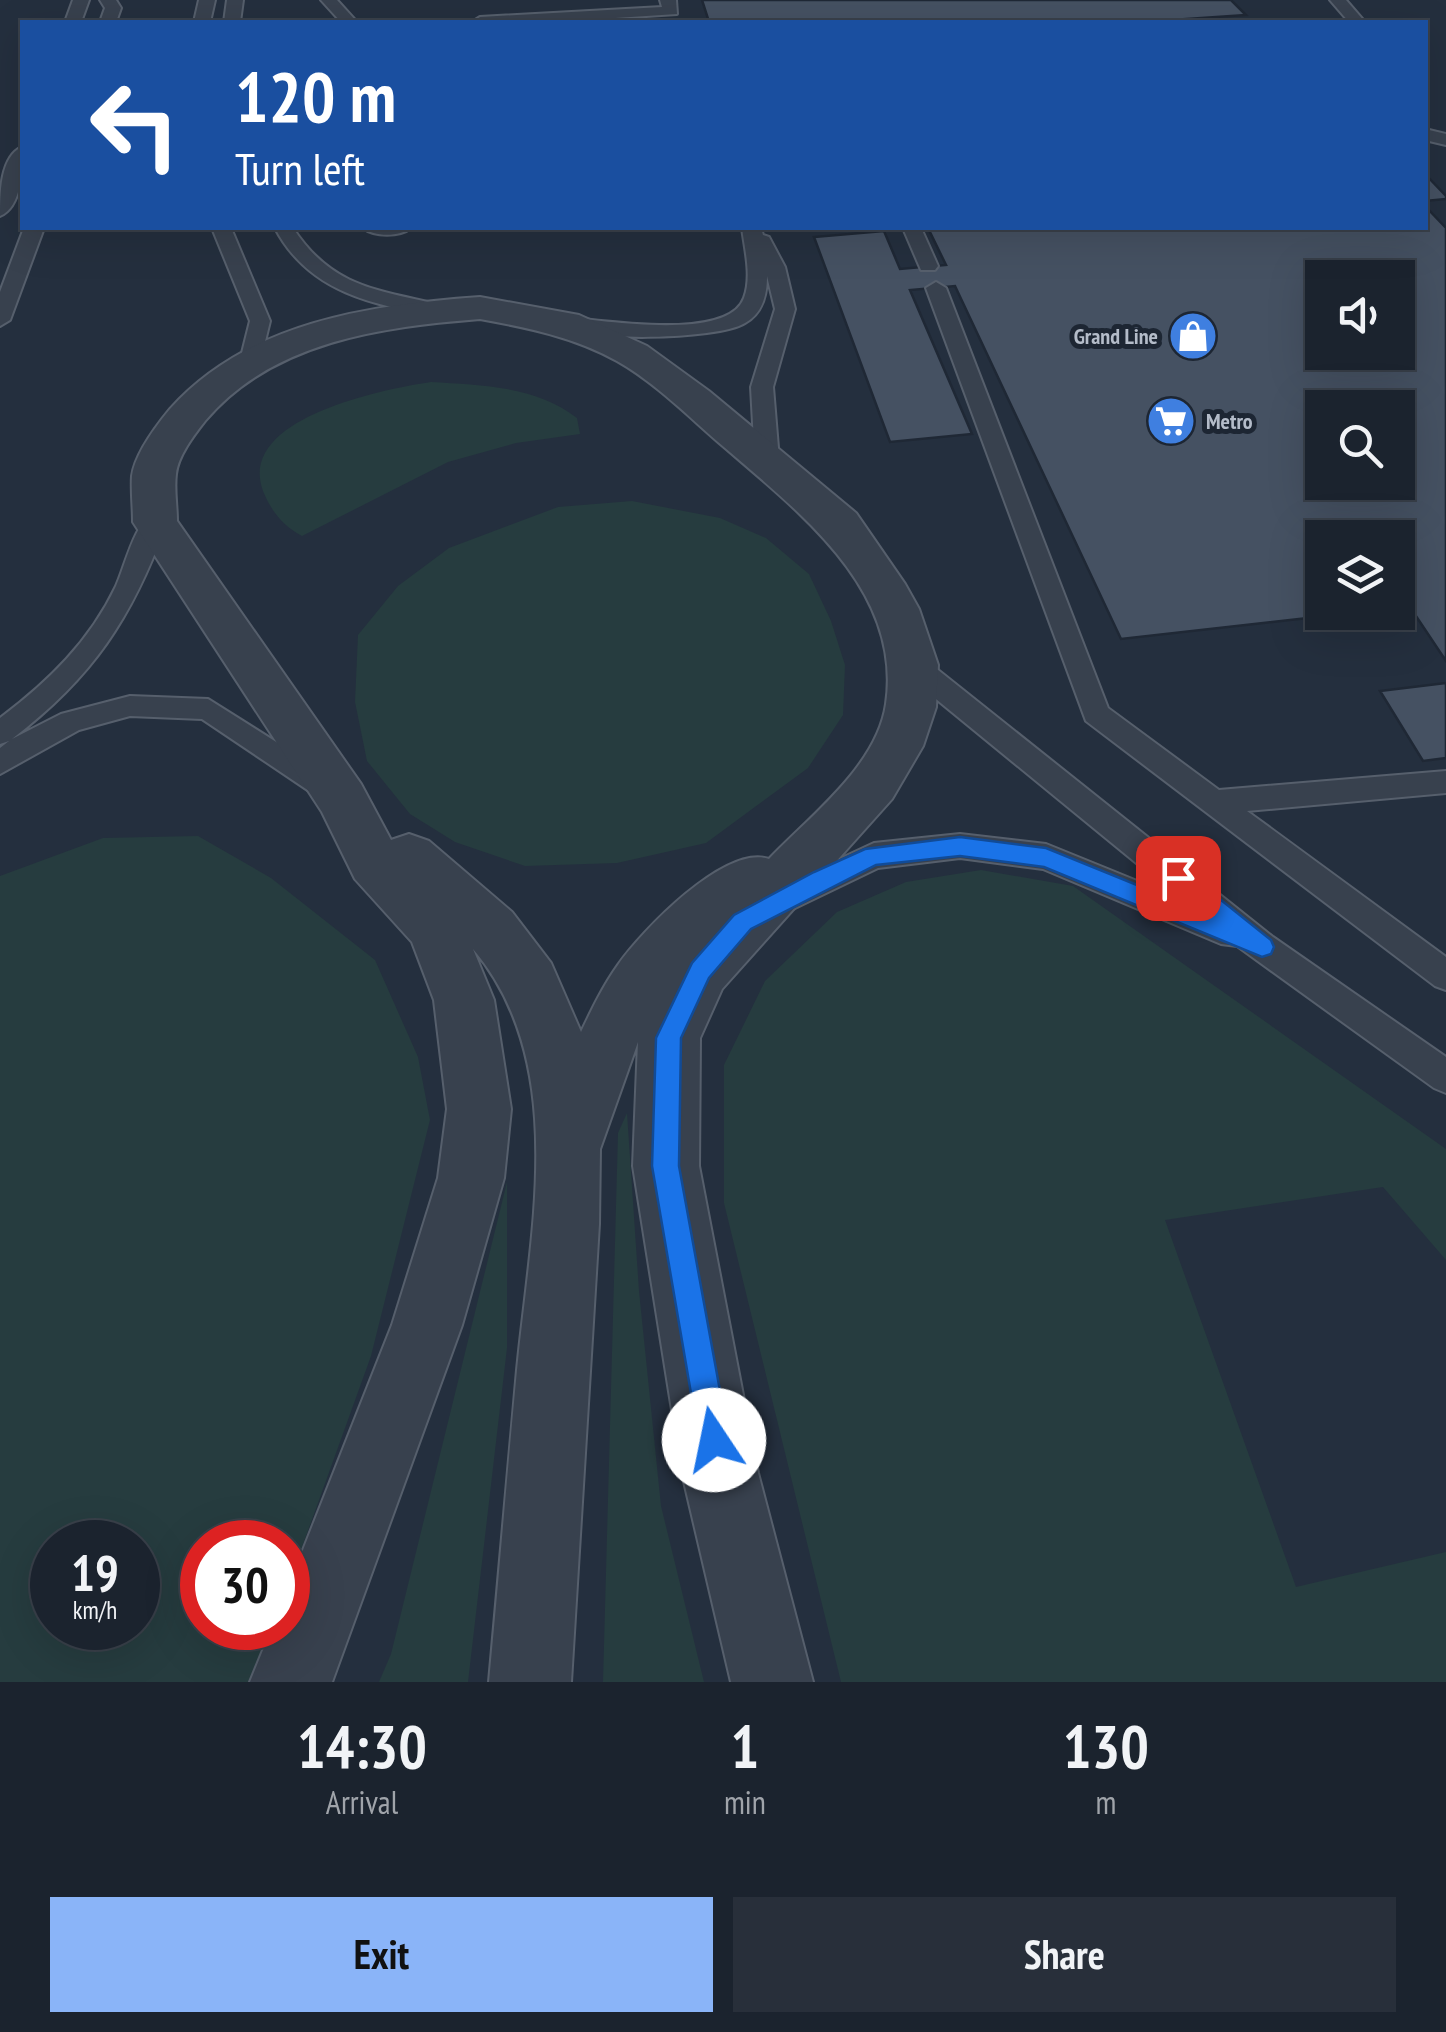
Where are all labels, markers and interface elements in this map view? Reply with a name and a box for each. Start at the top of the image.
text: 120 m [235,51,396,141]
icon: left [70,60,200,190]
text: Turn left [235,139,365,197]
map controls [1305,260,1415,630]
button: sound [1305,260,1415,370]
shop icon: Grand Line [1167,310,1219,362]
place label: Grand Line [1074,322,1158,350]
button: search [1305,390,1415,500]
supermarket icon: Metro [1145,395,1197,447]
place label: Metro [1206,407,1253,435]
button: layers [1305,520,1415,630]
pin [1136,836,1221,921]
icon: arrive [1151,851,1206,906]
position arrow [662,1388,766,1492]
speed limit sign: 30 [180,1520,310,1650]
text: 19 [71,1540,119,1605]
text: km/h [73,1594,117,1626]
text: 14:30 [297,1707,427,1785]
text: 1 [731,1707,759,1785]
text: 130 [1063,1707,1149,1785]
text: Arrival [326,1781,398,1823]
text: min [724,1781,766,1823]
text: m [1095,1781,1116,1823]
button: Exit [50,1897,713,2012]
button: Share [733,1897,1396,2012]

